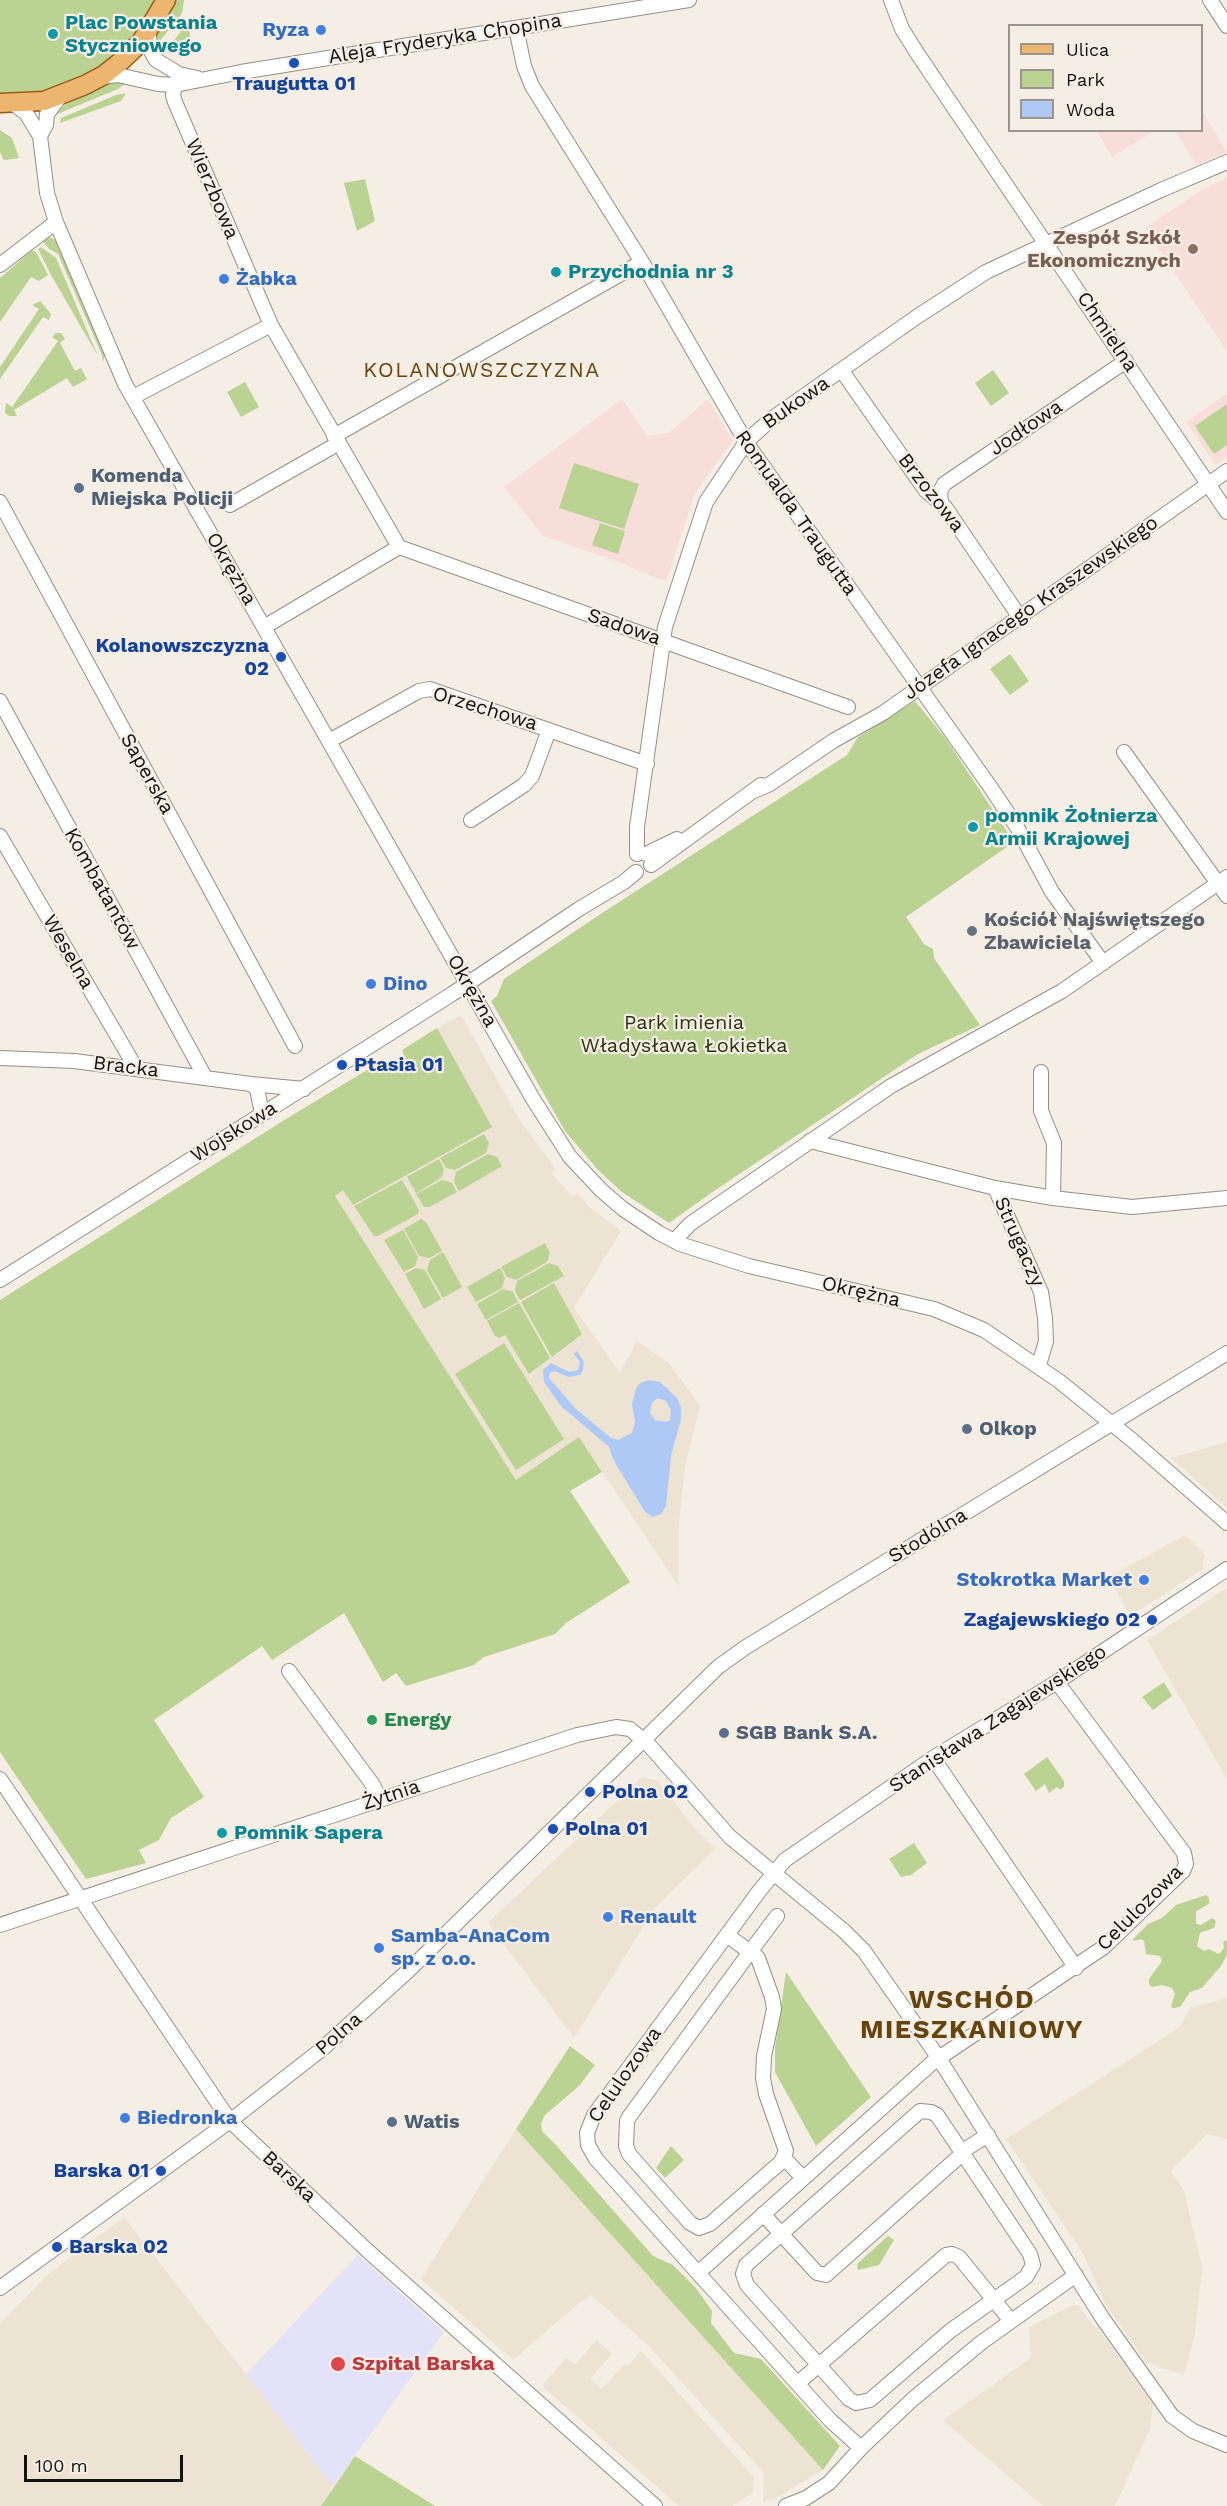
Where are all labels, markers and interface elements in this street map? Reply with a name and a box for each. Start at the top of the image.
street label: Aleja Fryderyka Chopina [327,9,563,69]
place label: Plac Powstania Styczniowego [65,11,217,58]
place label: Ryza [262,18,309,42]
marker: Ryza [314,23,328,37]
legend [1008,24,1203,132]
marker: Plac Powstania Styczniowego [46,27,60,41]
text: Ulica [1066,39,1109,60]
marker: Traugutta 01 [287,56,301,70]
text: Park [1066,69,1105,90]
place label: Traugutta 01 [232,72,356,96]
text: Woda [1066,99,1115,120]
street label: Wierzbowa [180,135,244,243]
place label: Zespół Szkół Ekonomicznych [1027,226,1181,273]
marker: Zespół Szkół Ekonomicznych [1186,242,1200,256]
place label: Przychodnia nr 3 [568,260,734,284]
marker: Przychodnia nr 3 [549,265,563,279]
place label: Żabka [236,267,297,291]
marker: Żabka [217,272,231,286]
street label: Chmielna [1071,287,1143,377]
district label: KOLANOWSZCZYZNA [363,358,601,384]
street label: Bukowa [758,371,834,435]
street label: Jodłowa [985,395,1067,461]
street label: Romualda Traugutta [730,426,862,600]
street label: Brzozowa [893,449,969,537]
place label: Komenda Miejska Policji [91,464,233,511]
marker: Komenda Miejska Policji [72,481,86,495]
street label: Józefa Ignacego Kraszewskiego [899,511,1163,705]
street label: Okrężna [201,528,261,610]
street label: Sadowa [584,603,664,651]
place label: Kolanowszczyzna 02 [96,634,269,681]
marker: Kolanowszczyzna 02 [274,650,288,664]
street label: Orzechowa [430,682,540,736]
street label: Saperska [115,729,179,819]
place label: pomnik Żołnierza Armii Krajowej [985,804,1158,851]
marker: pomnik Żołnierza Armii Krajowej [966,820,980,834]
street label: Kombatantów [59,824,145,954]
place label: Kościół Najświętszego Zbawiciela [984,908,1205,955]
street label: Weselna [37,911,99,993]
marker: Kościół Najświętszego Zbawiciela [965,924,979,938]
street label: Okrężna [442,950,502,1032]
place label: Dino [383,972,428,996]
marker: Dino [364,977,378,991]
park label: Park imienia Władysława Łokietka [581,1011,787,1058]
street label: Bracka [92,1051,160,1083]
place label: Ptasia 01 [354,1053,443,1077]
marker: Ptasia 01 [335,1058,349,1072]
street label: Wojskowa [187,1096,281,1168]
street label: Strugaczy [989,1193,1049,1291]
street label: Okrężna [819,1271,903,1313]
place label: Olkop [979,1417,1037,1441]
marker: Olkop [960,1422,974,1436]
street label: Stodólna [884,1503,972,1569]
place label: Stokrotka Market [956,1568,1132,1592]
marker: Stokrotka Market [1137,1573,1151,1587]
place label: Zagajewskiego 02 [964,1608,1140,1632]
marker: Zagajewskiego 02 [1145,1613,1159,1627]
street label: Stanisława Zagajewskiego [885,1640,1111,1798]
place label: Energy [384,1708,451,1732]
marker: Energy [365,1713,379,1727]
place label: SGB Bank S.A. [736,1721,877,1745]
marker: SGB Bank S.A. [717,1726,731,1740]
street label: Żytnia [359,1774,423,1816]
place label: Polna 02 [602,1780,688,1804]
marker: Polna 02 [583,1785,597,1799]
place label: Polna 01 [565,1817,648,1841]
place label: Pomnik Sapera [234,1821,383,1845]
marker: Polna 01 [546,1822,560,1836]
marker: Pomnik Sapera [215,1826,229,1840]
street label: Celulozowa [1092,1860,1188,1956]
place label: Renault [620,1905,697,1929]
marker: Renault [601,1910,615,1924]
place label: Samba-AnaCom sp. z o.o. [391,1924,550,1971]
marker: Samba-AnaCom sp. z o.o. [372,1941,386,1955]
district label: WSCHÓD MIESZKANIOWY [860,1984,1084,2045]
street label: Polna [311,2007,367,2061]
street label: Celulozowa [583,2022,667,2128]
place label: Biedronka [137,2106,237,2130]
place label: Watis [404,2110,460,2134]
marker: Biedronka [118,2111,132,2125]
marker: Watis [385,2115,399,2129]
street label: Barska [257,2146,321,2208]
place label: Barska 01 [53,2159,149,2183]
marker: Barska 01 [154,2164,168,2178]
place label: Barska 02 [69,2235,168,2259]
marker: Barska 02 [50,2240,64,2254]
place label: Szpital Barska [352,2352,495,2376]
marker: Szpital Barska [329,2355,347,2373]
scale bar [27,2443,186,2481]
text: 100 m [35,2455,88,2476]

